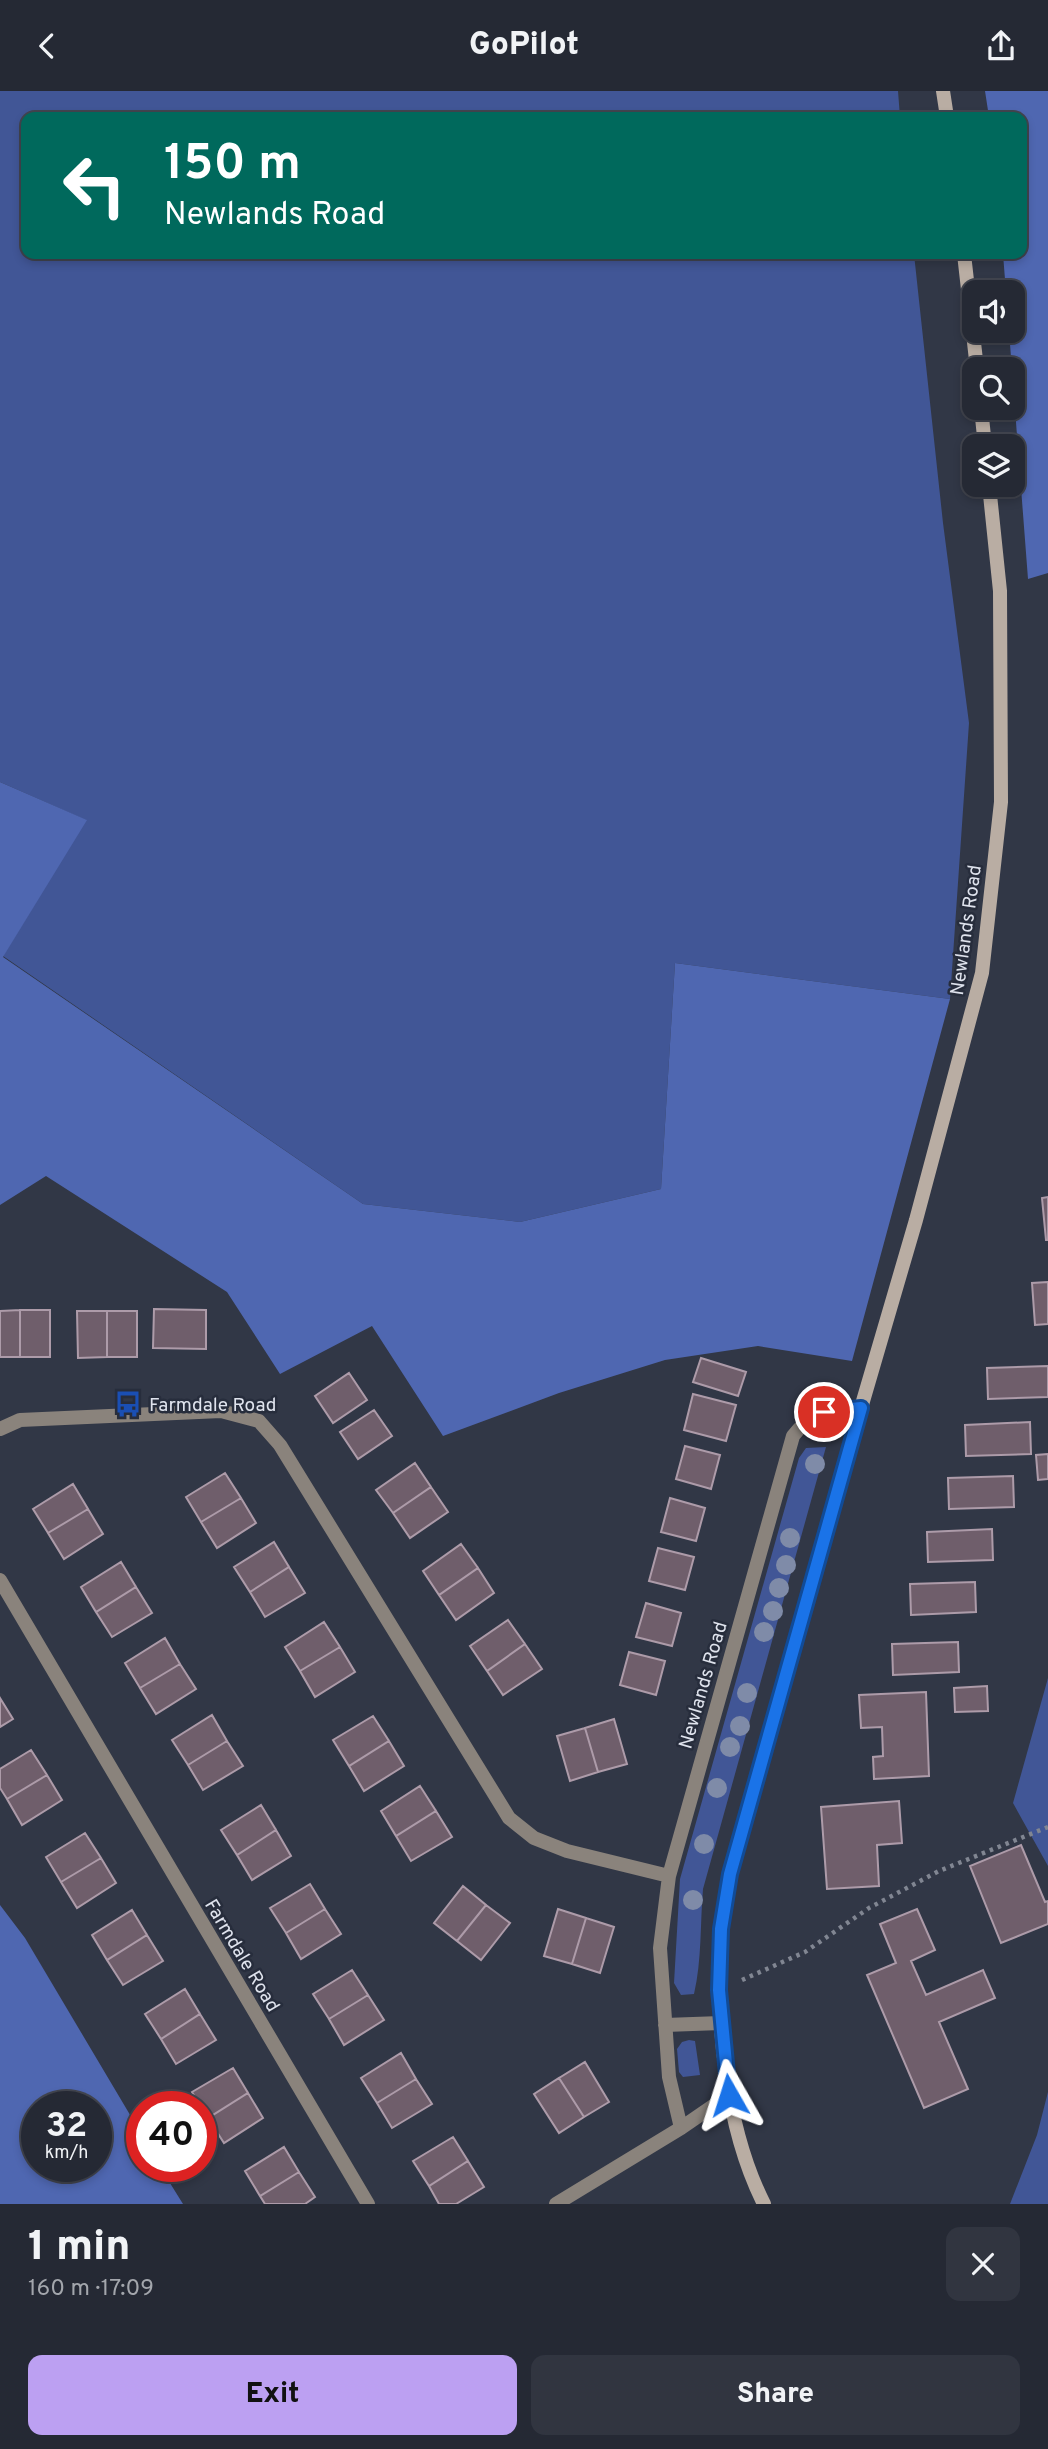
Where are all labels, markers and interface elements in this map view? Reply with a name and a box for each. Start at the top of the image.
text: GoPilot [469,26,579,66]
icon: back [28,27,66,65]
icon: share [982,27,1020,65]
text: 150 m [164,135,301,197]
icon: left [49,140,140,231]
text: Newlands Road [164,196,385,236]
map controls [962,280,1025,497]
button: sound [962,280,1025,343]
button: search [962,357,1025,420]
button: layers [962,434,1025,497]
street label: Newlands Road [946,864,988,997]
pin [794,1382,854,1442]
bus stop icon: Farmdale Road [113,1389,143,1419]
icon: arrive [805,1393,843,1431]
place label: Farmdale Road [149,1394,276,1418]
street label: Newlands Road [674,1619,734,1752]
street label: Farmdale Road [198,1895,284,2017]
position arrow [692,2058,766,2132]
speed limit sign: 40 [126,2091,217,2182]
text: 32 [46,2105,87,2149]
text: km/h [45,2142,88,2165]
text: 1 min [28,2222,131,2275]
button: close [946,2227,1020,2301]
text: 160 m · 17:09 [28,2275,154,2304]
button: Exit [28,2355,517,2435]
button: Share [531,2355,1020,2435]

